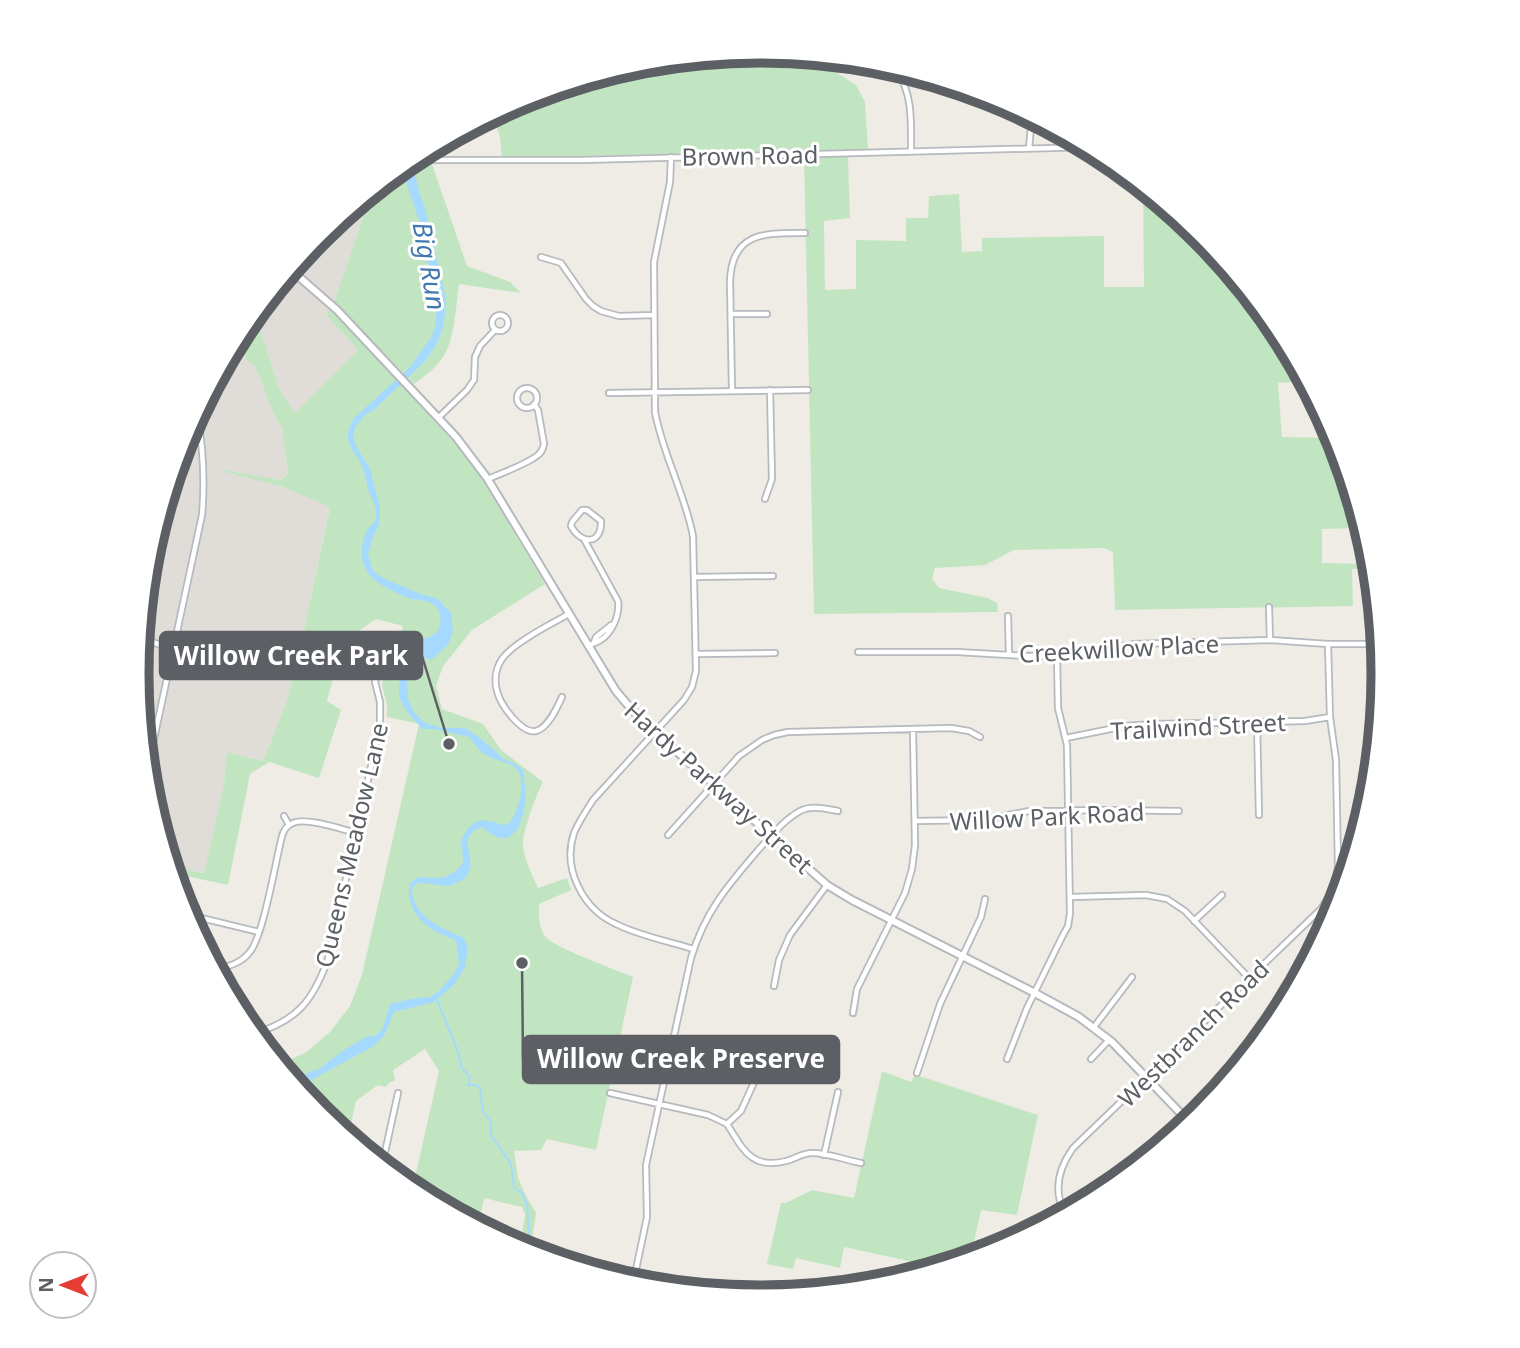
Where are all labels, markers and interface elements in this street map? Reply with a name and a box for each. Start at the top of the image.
street label: Brown Road [681,137,819,173]
water label: Big Run [405,219,455,313]
street label: Creekwillow Place [1018,626,1220,670]
callout: Willow Creek Park [160,632,422,679]
text: Willow Creek Park [174,637,409,673]
street label: Hardy Parkway Street [618,694,820,881]
street label: Trailwind Street [1110,705,1287,747]
street label: Queens Meadow Lane [307,719,395,971]
street label: Willow Park Road [949,794,1145,838]
street label: Westbranch Road [1110,952,1276,1114]
callout: Willow Creek Preserve [523,1036,839,1083]
text: Willow Creek Preserve [537,1040,825,1076]
north arrow [28,1250,98,1320]
text: N [33,1277,59,1293]

